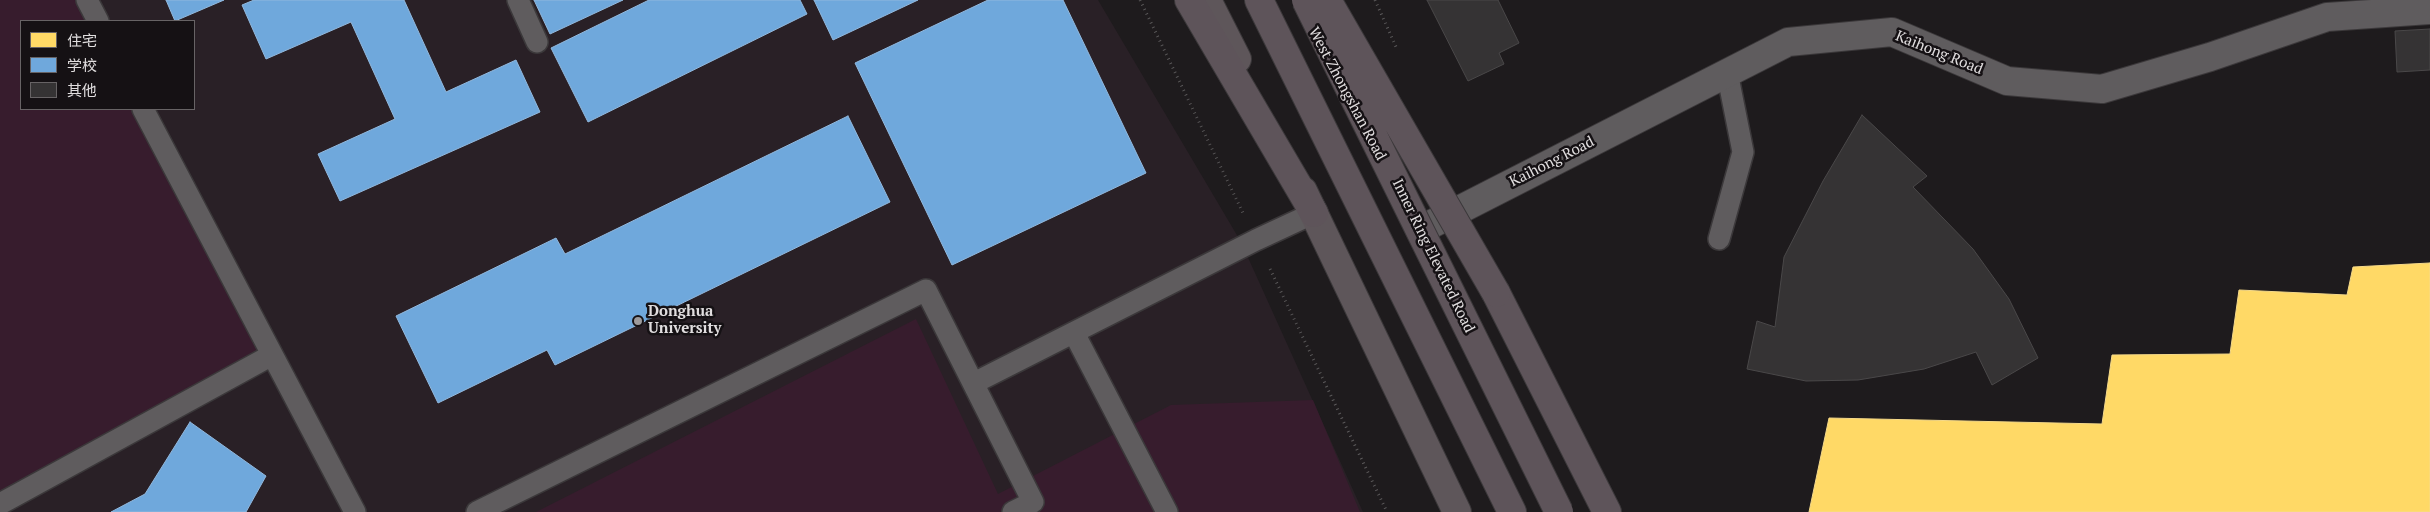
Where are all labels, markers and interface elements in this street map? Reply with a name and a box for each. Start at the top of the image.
legend [20,20,195,110]
street label: West Zhongshan Road [1304,24,1390,164]
street label: Kaihong Road [1893,27,1985,79]
text: 住宅 [67,30,97,50]
text: 学校 [67,55,97,75]
text: 其他 [67,80,97,100]
street label: Kaihong Road [1507,133,1597,191]
street label: Inner Ring Elevated Road [1388,176,1478,336]
place label: Donghua University [648,303,721,338]
marker: Donghua University [632,315,644,327]

